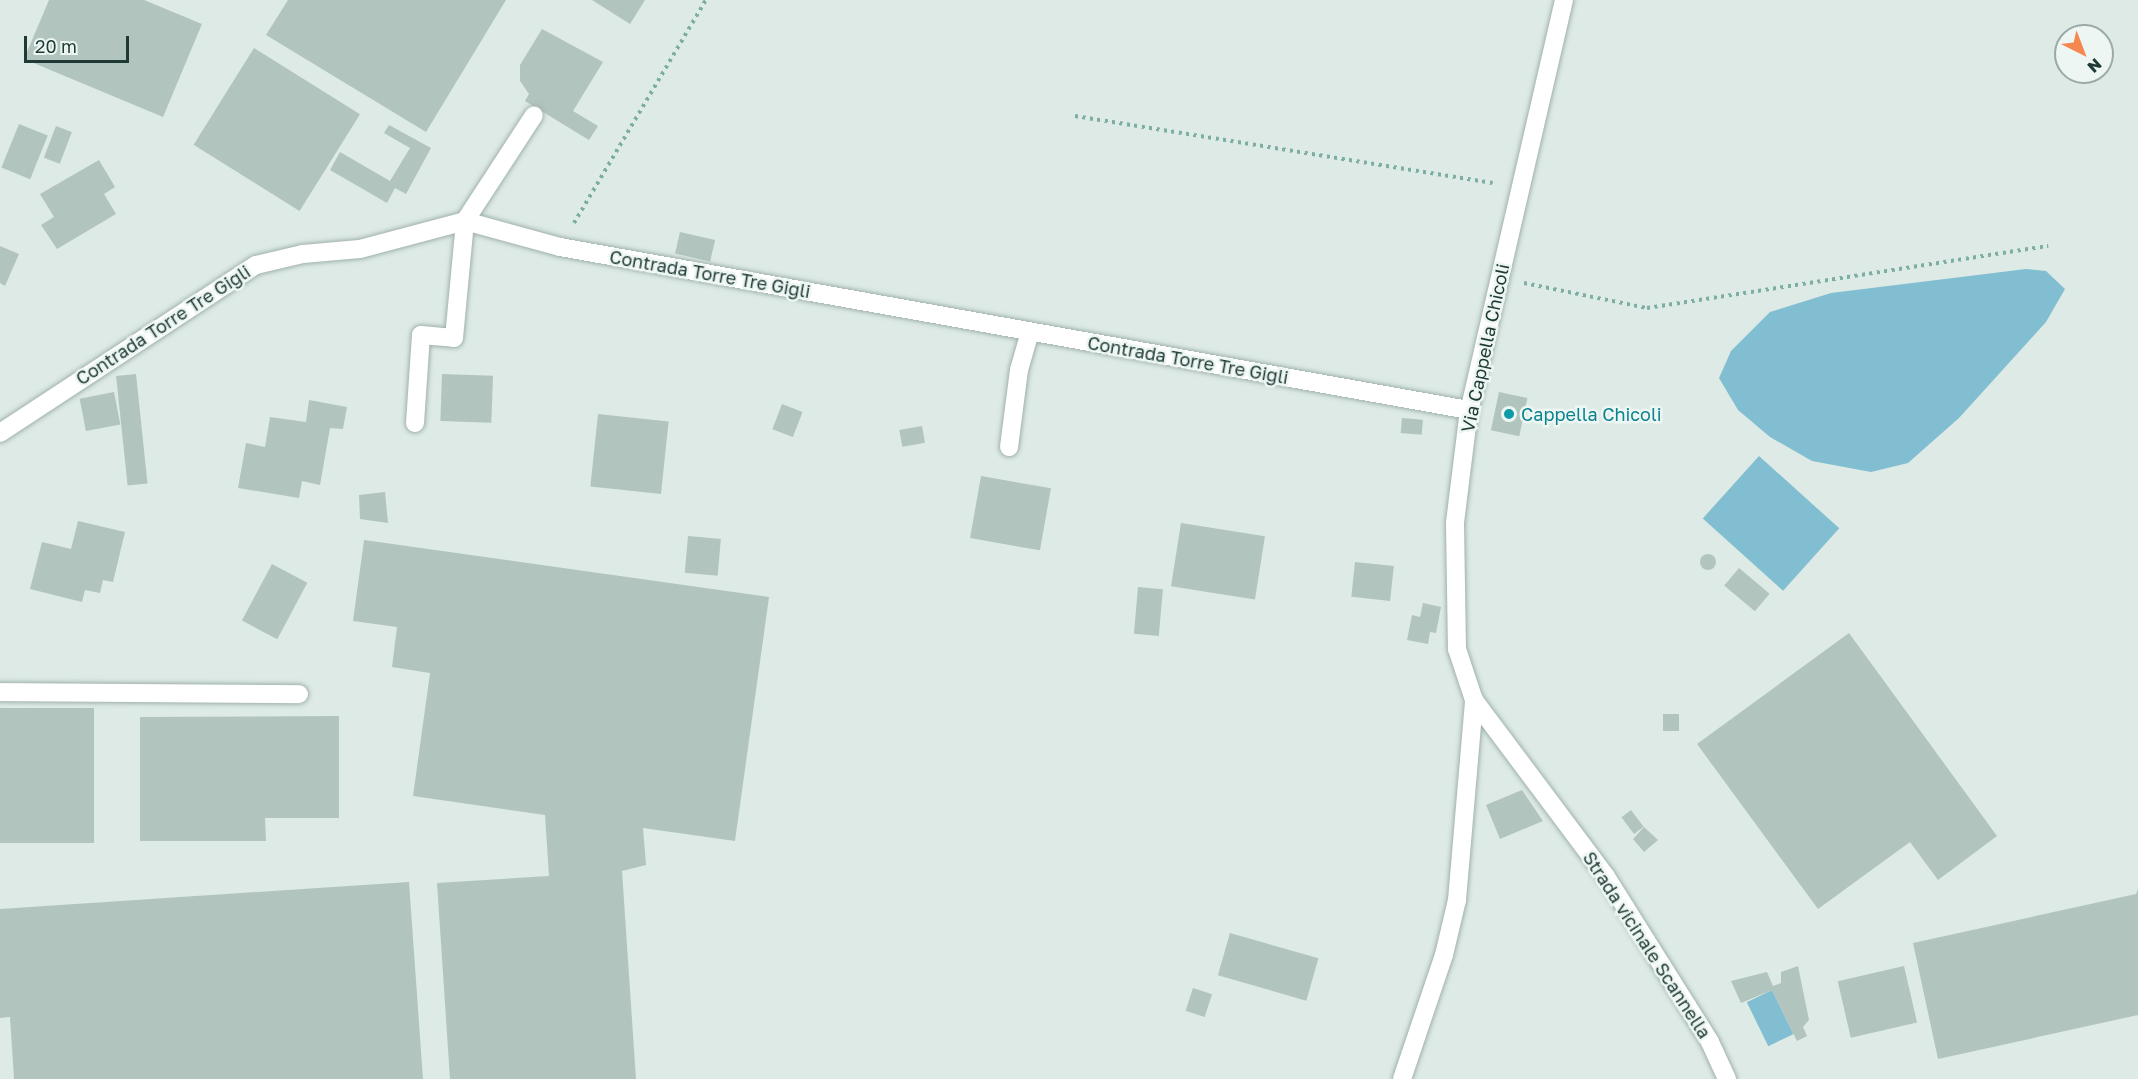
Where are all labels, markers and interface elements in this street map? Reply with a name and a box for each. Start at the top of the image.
scale bar [27,24,132,62]
north arrow [2054,24,2114,84]
text: 20 m [35,35,77,57]
text: N [2083,54,2106,77]
street label: Contrada Torre Tre Gigli [608,246,812,302]
street label: Contrada Torre Tre Gigli [72,261,254,389]
street label: Via Cappella Chicoli [1457,262,1513,434]
street label: Contrada Torre Tre Gigli [1086,332,1290,388]
place label: Cappella Chicoli [1521,403,1662,425]
marker: Cappella Chicoli [1502,407,1516,421]
street label: Strada vicinale Scannella [1579,848,1715,1042]

